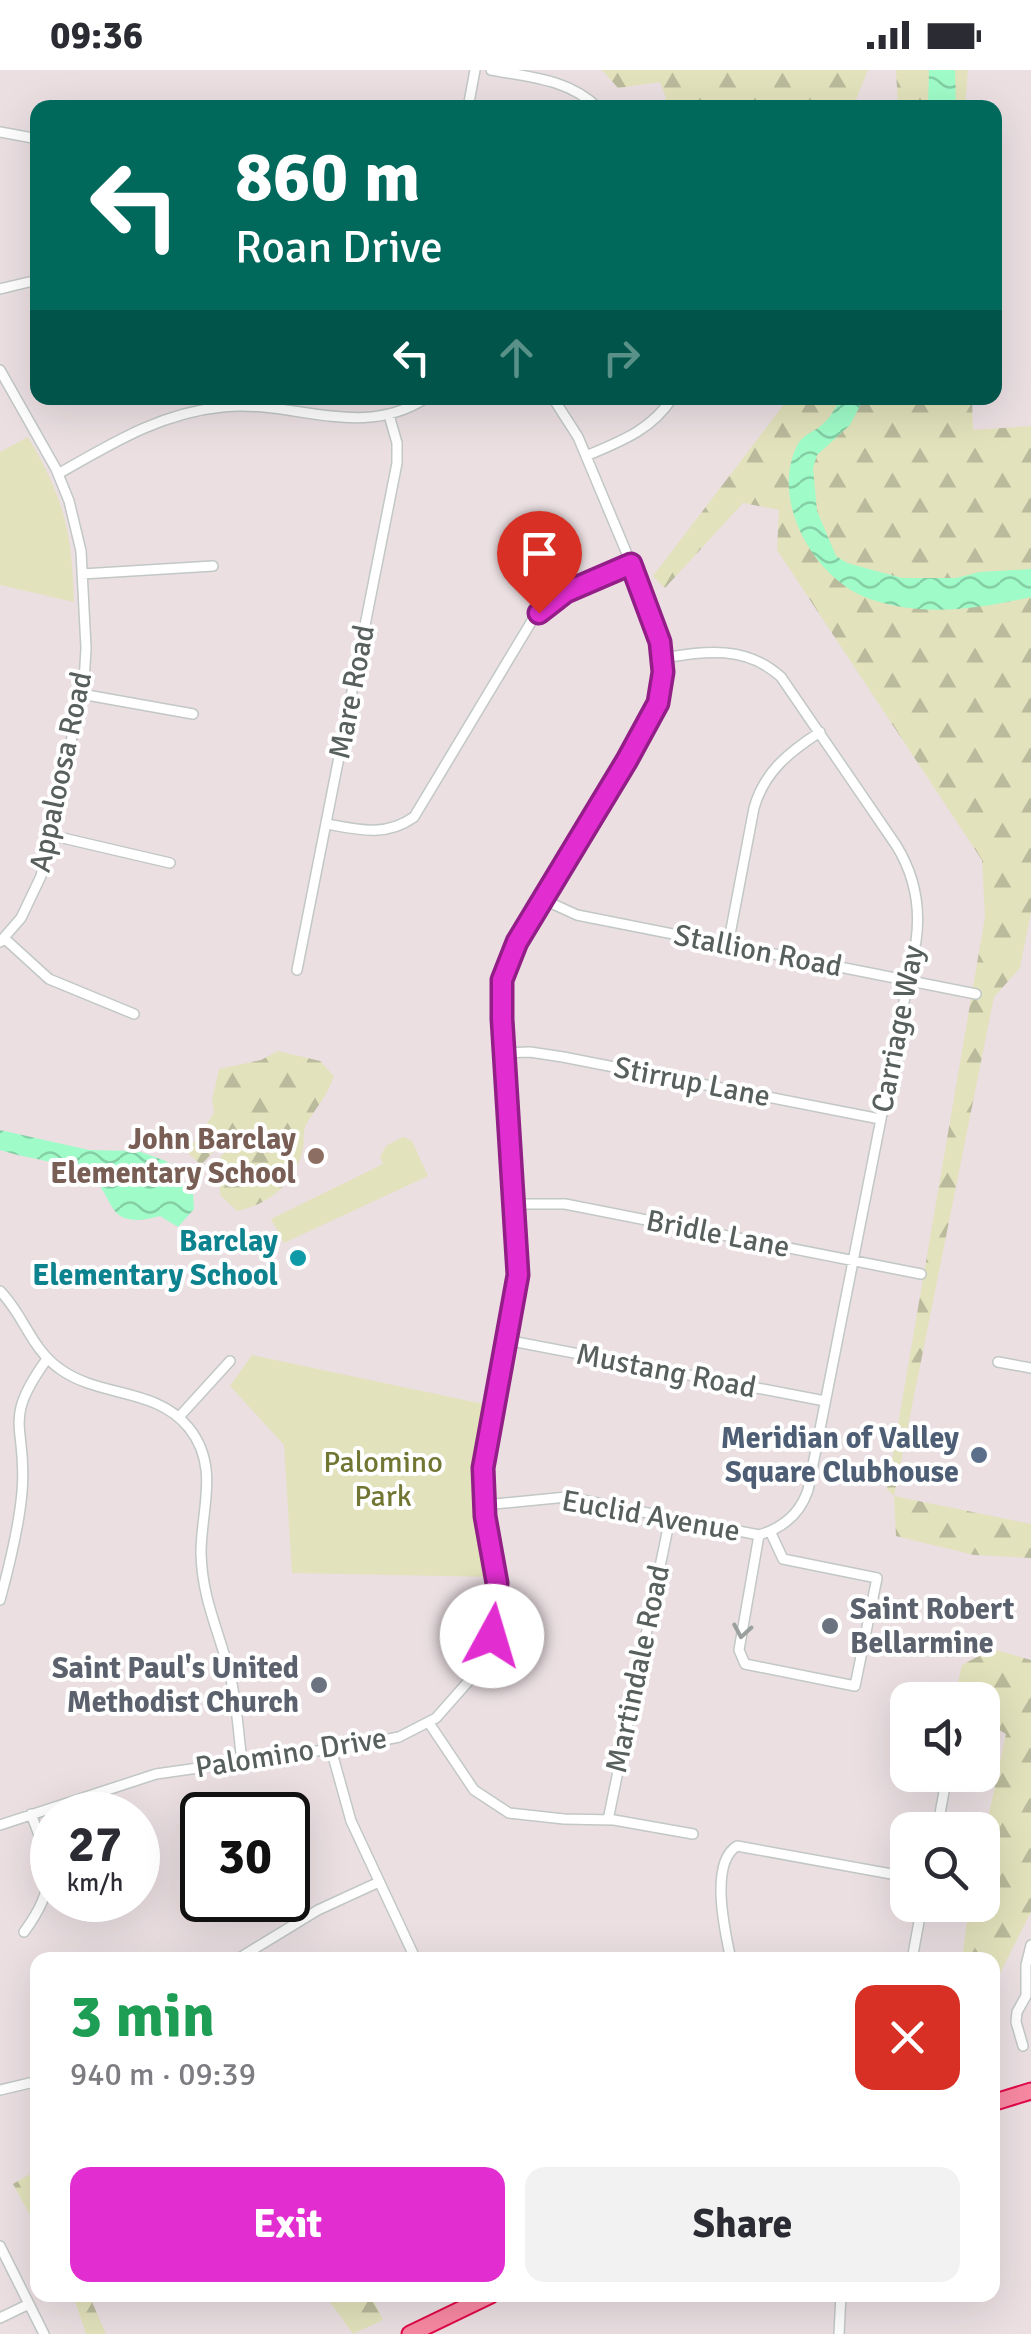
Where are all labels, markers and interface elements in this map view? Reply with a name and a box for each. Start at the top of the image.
text: 09:36 [50,12,143,59]
text: 860 m [235,134,420,220]
icon: left [70,140,200,270]
text: Roan Drive [235,220,443,275]
icon: left [384,330,439,385]
icon: ahead [489,330,544,385]
icon: right [594,330,649,385]
pin [497,511,582,614]
icon: arrive [512,526,567,581]
street label: Mare Road [321,622,383,762]
street label: Appaloosa Road [22,668,100,876]
street label: Stallion Road [671,917,845,985]
street label: Carriage Way [864,942,932,1116]
street label: Stirrup Lane [611,1049,773,1115]
place label: John Barclay Elementary School [50,1121,296,1192]
marker: John Barclay Elementary School [305,1145,327,1167]
street label: Bridle Lane [643,1202,793,1266]
place label: Barclay Elementary School [32,1223,278,1294]
marker: Barclay Elementary School [287,1247,309,1269]
street label: Mustang Road [573,1335,759,1407]
place label: Meridian of Valley Square Clubhouse [721,1420,959,1491]
park label: Palomino Park [323,1444,443,1515]
marker: Meridian of Valley Square Clubhouse [968,1444,990,1466]
street label: Euclid Avenue [559,1482,743,1550]
street label: Martindale Road [598,1562,678,1776]
position arrow [440,1584,544,1688]
place label: Saint Robert Bellarmine [850,1591,1014,1662]
marker: Saint Robert Bellarmine [819,1615,841,1637]
one-way arrow [732,1622,753,1639]
place label: Saint Paul's United Methodist Church [52,1650,299,1721]
marker: Saint Paul's United Methodist Church [308,1674,330,1696]
map controls [890,1682,1000,1922]
button: sound [890,1682,1000,1792]
street label: Palomino Drive [193,1720,389,1786]
speed limit sign: 30 [180,1792,310,1922]
button: search [890,1812,1000,1922]
text: 27 [68,1814,122,1876]
text: km/h [67,1867,123,1898]
text: 3 min [70,1980,215,2054]
button: close [855,1985,960,2090]
text: 940 m · 09:39 [70,2055,256,2094]
button: Exit [70,2167,505,2282]
button: Share [525,2167,960,2282]

